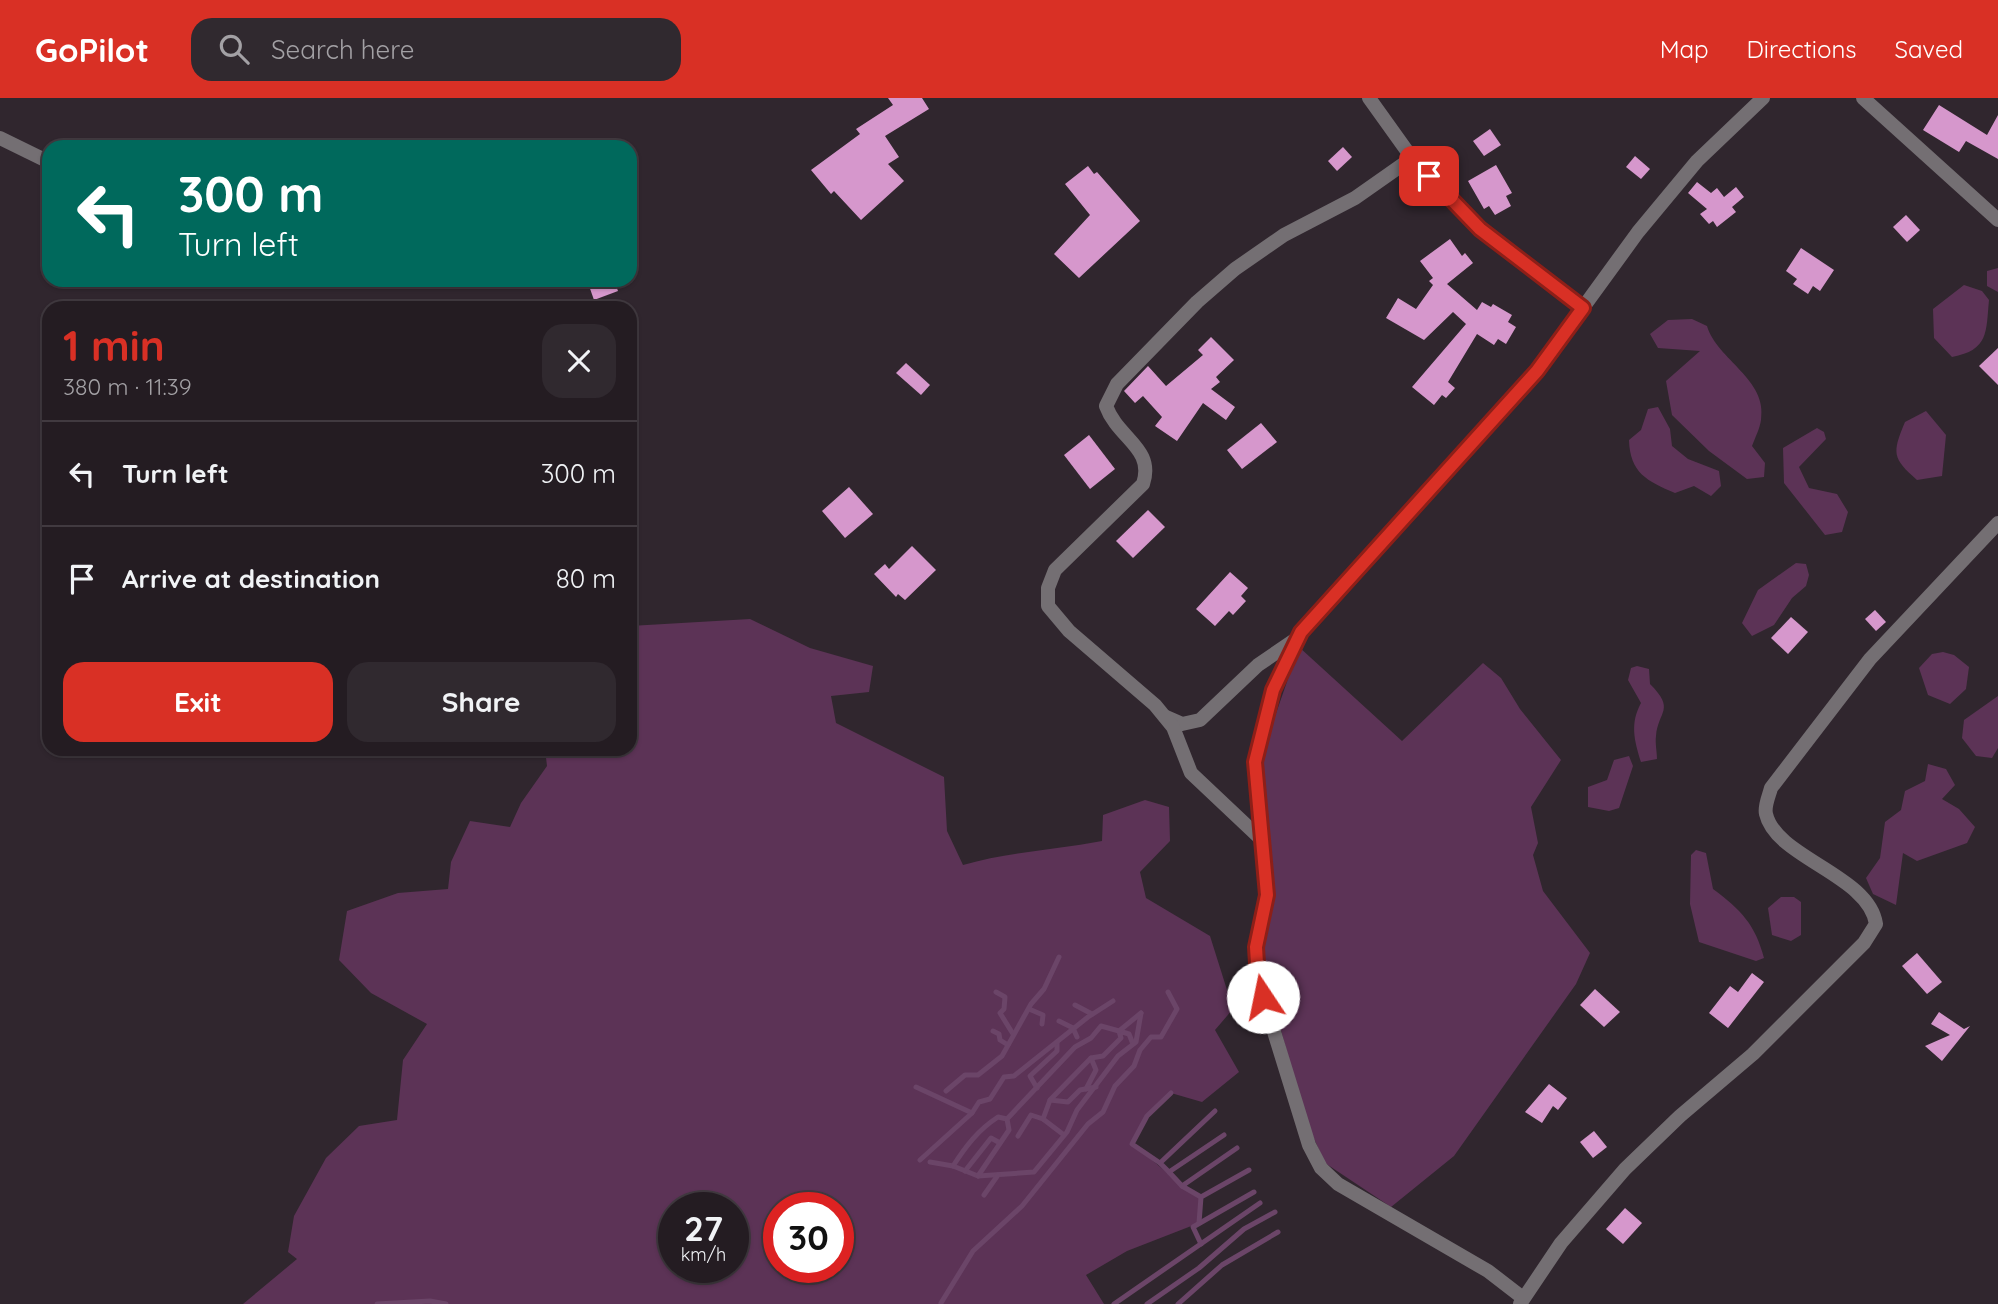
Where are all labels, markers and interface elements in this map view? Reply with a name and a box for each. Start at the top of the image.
search box [191,18,681,81]
text: GoPilot [35,29,149,70]
icon: search [215,30,253,68]
text: Search here [271,33,414,66]
text: Map [1660,34,1709,64]
text: Directions [1747,34,1857,64]
text: Saved [1895,34,1963,64]
pin [1399,146,1459,206]
icon: arrive [1410,157,1448,195]
text: 300 m [178,163,323,224]
icon: left [63,168,154,259]
text: Turn left [178,224,299,264]
text: 1 min [63,319,165,372]
button: close [542,324,616,398]
text: 380 m · 11:39 [63,372,192,401]
icon: left [63,455,101,493]
text: Turn left [122,457,229,490]
text: 300 m [541,457,616,490]
icon: arrive [63,560,101,598]
text: Arrive at destination [122,562,380,595]
text: 80 m [556,562,616,595]
button: Exit [63,662,333,742]
button: Share [347,662,616,742]
position arrow [1226,960,1300,1034]
speed limit sign: 30 [763,1192,854,1283]
text: 27 [684,1206,723,1250]
text: km/h [681,1243,726,1266]

